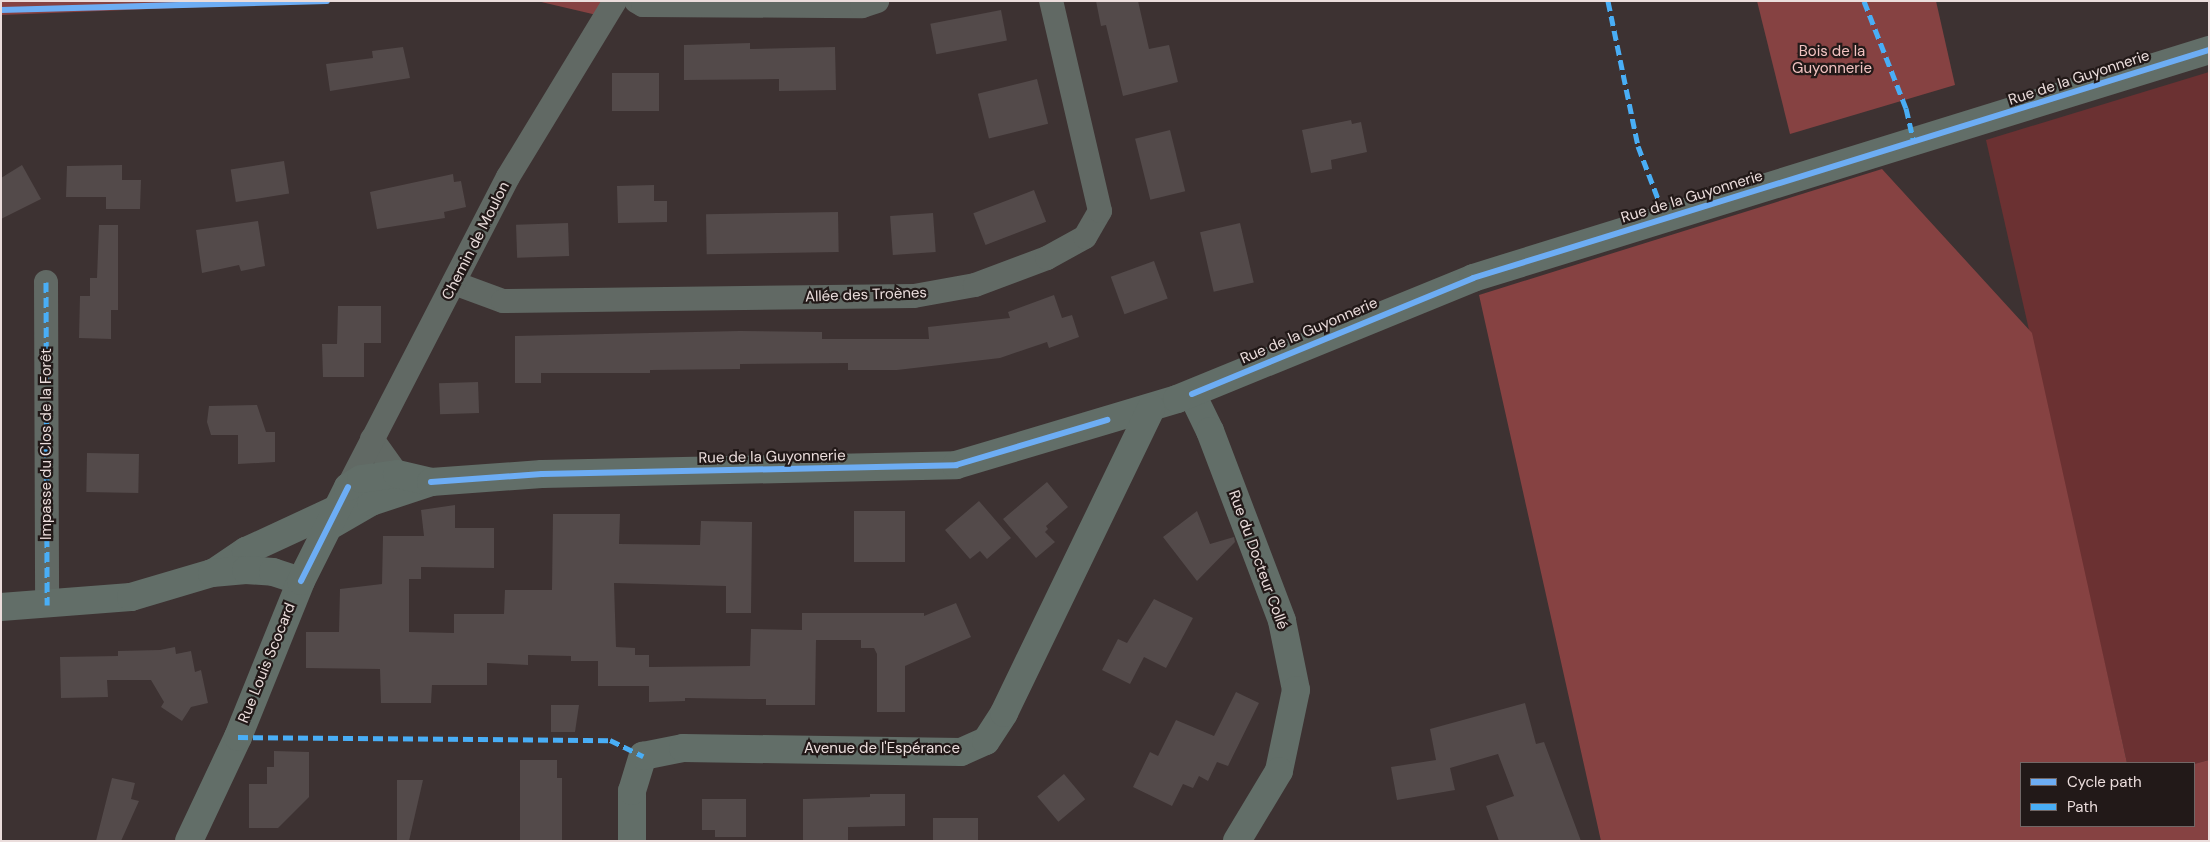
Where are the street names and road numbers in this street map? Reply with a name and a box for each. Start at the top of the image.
street label: Rue de la Guyonnerie [2006,47,2152,109]
street label: Rue de la Guyonnerie [1619,167,1765,227]
street label: Chemin de Moulon [438,179,514,303]
street label: Allée des Troènes [805,284,927,306]
street label: Rue de la Guyonnerie [1238,294,1380,368]
street label: Impasse du Clos de la Forêt [38,348,56,540]
street label: Rue de la Guyonnerie [698,447,846,467]
street label: Rue du Docteur Collé [1224,488,1292,632]
street label: Rue Louis Scocard [235,600,299,726]
street label: Avenue de l'Espérance [804,740,960,758]

